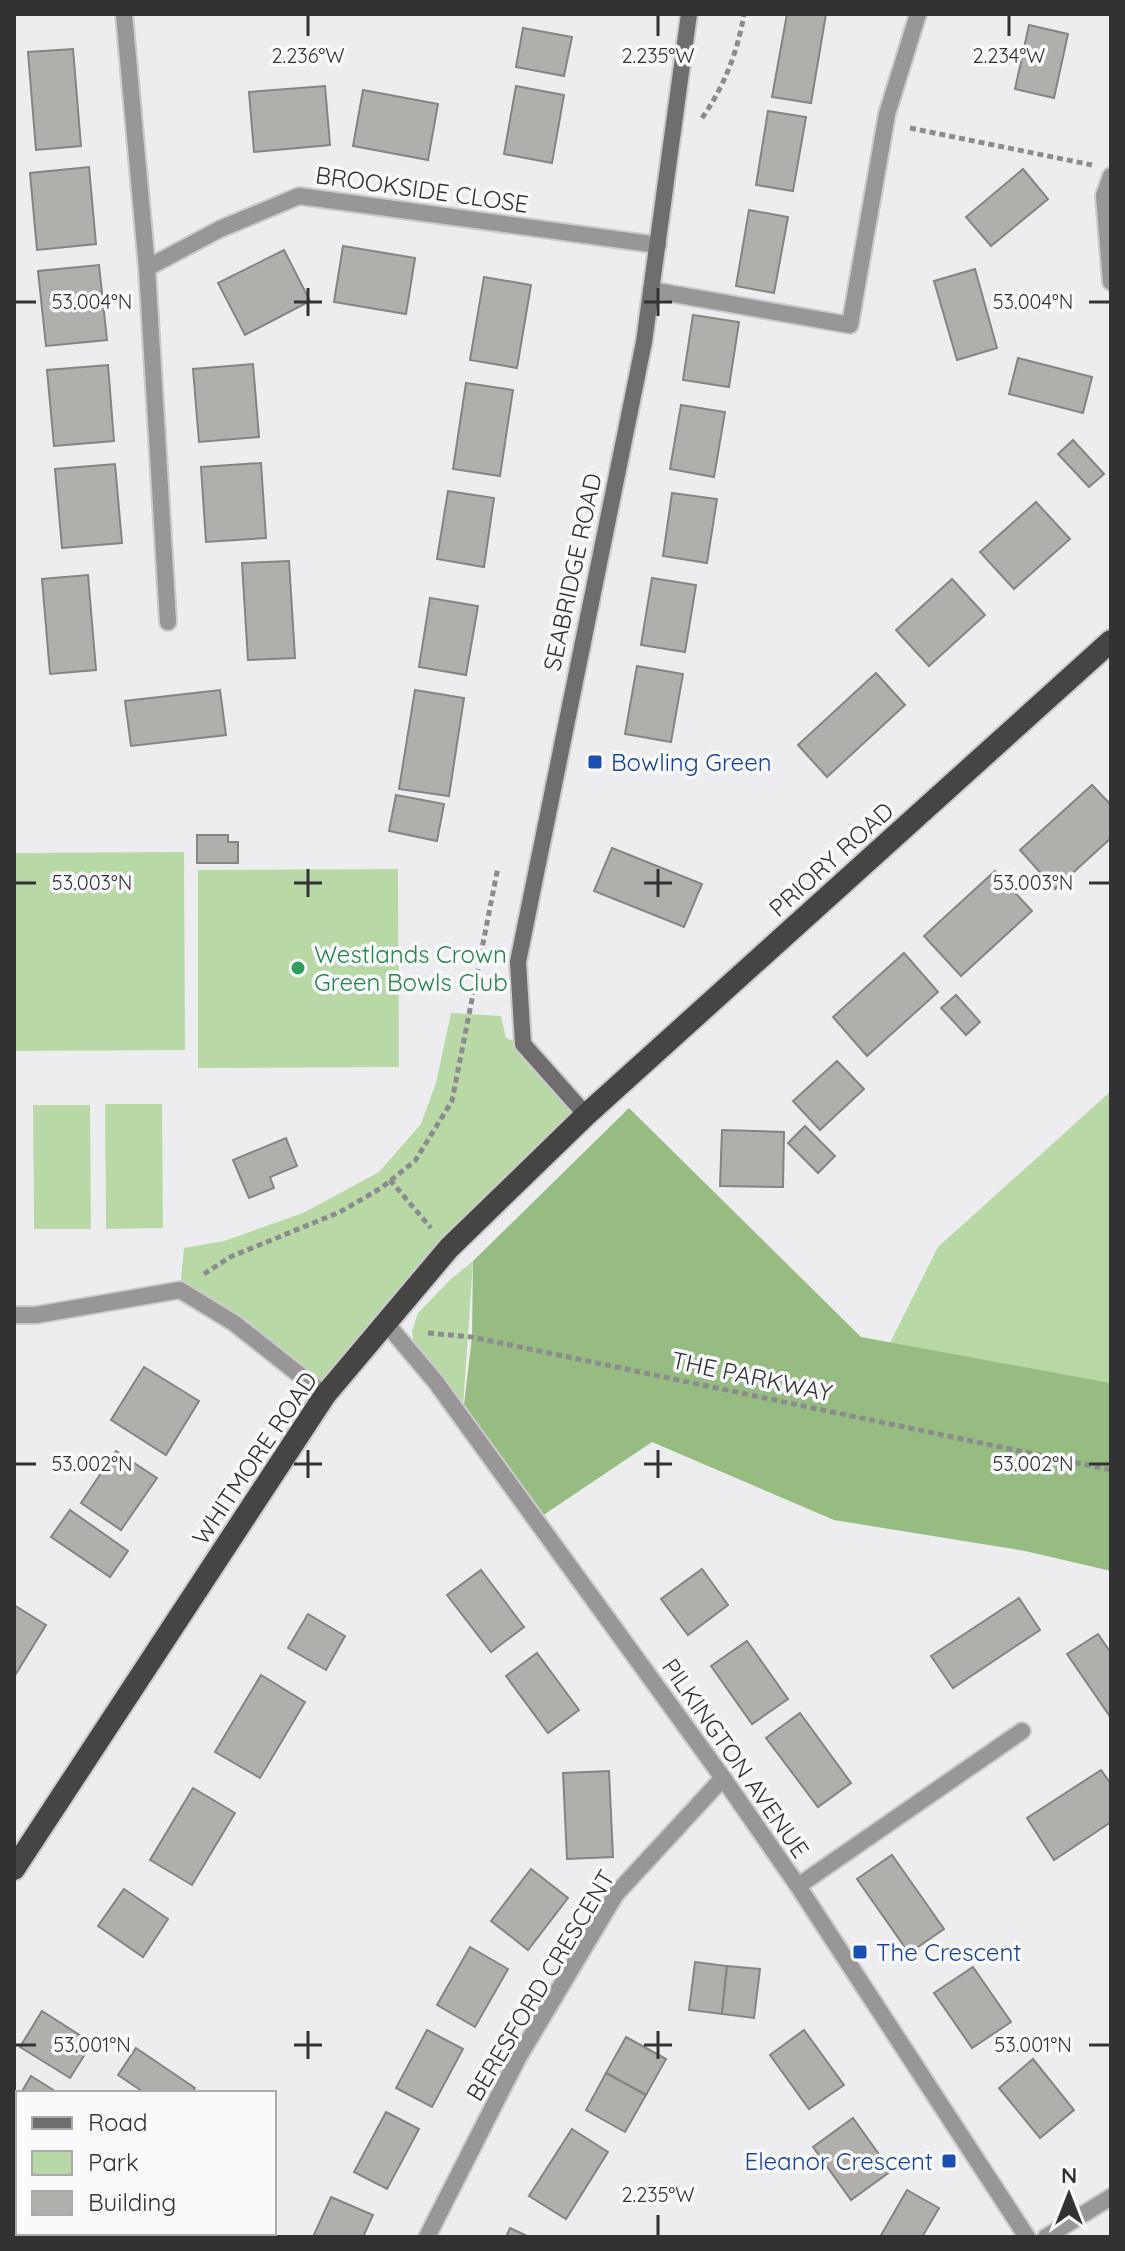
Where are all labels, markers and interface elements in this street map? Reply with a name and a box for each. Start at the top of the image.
text: 2.236°W [272,43,344,68]
text: 2.235°W [621,43,695,68]
text: 2.234°W [973,43,1045,68]
street label: BROOKSIDE CLOSE [314,159,530,219]
text: 53.004°N [52,289,132,314]
text: 53.004°N [993,289,1073,314]
street label: SEABRIDGE ROAD [536,470,608,674]
place label: Bowling Green [611,747,772,777]
marker: Bowling Green [586,753,604,771]
street label: PRIORY ROAD [763,795,899,923]
text: 53.003°N [52,870,132,895]
text: 53.003°N [993,870,1073,895]
place label: Westlands Crown Green Bowls Club [314,939,508,997]
marker: Westlands Crown Green Bowls Club [289,959,307,977]
street label: THE PARKWAY [669,1344,835,1408]
street label: WHITMORE ROAD [185,1366,323,1550]
text: 53.002°N [51,1451,133,1476]
text: 53.002°N [992,1451,1074,1476]
street label: PILKINGTON AVENUE [656,1653,816,1863]
street label: BERESFORD CRESCENT [459,1864,621,2106]
place label: The Crescent [876,1937,1021,1967]
marker: The Crescent [851,1943,869,1961]
text: 53.001°N [53,2032,131,2057]
text: 53.001°N [994,2032,1072,2057]
legend [16,2091,276,2235]
text: Road [88,2107,148,2137]
place label: Eleanor Crescent [745,2146,933,2176]
text: Park [88,2147,139,2177]
marker: Eleanor Crescent [940,2152,958,2170]
north arrow [1029,2155,1109,2235]
text: N [1061,2161,1077,2189]
text: 2.235°W [621,2182,695,2207]
text: Building [88,2187,176,2217]

